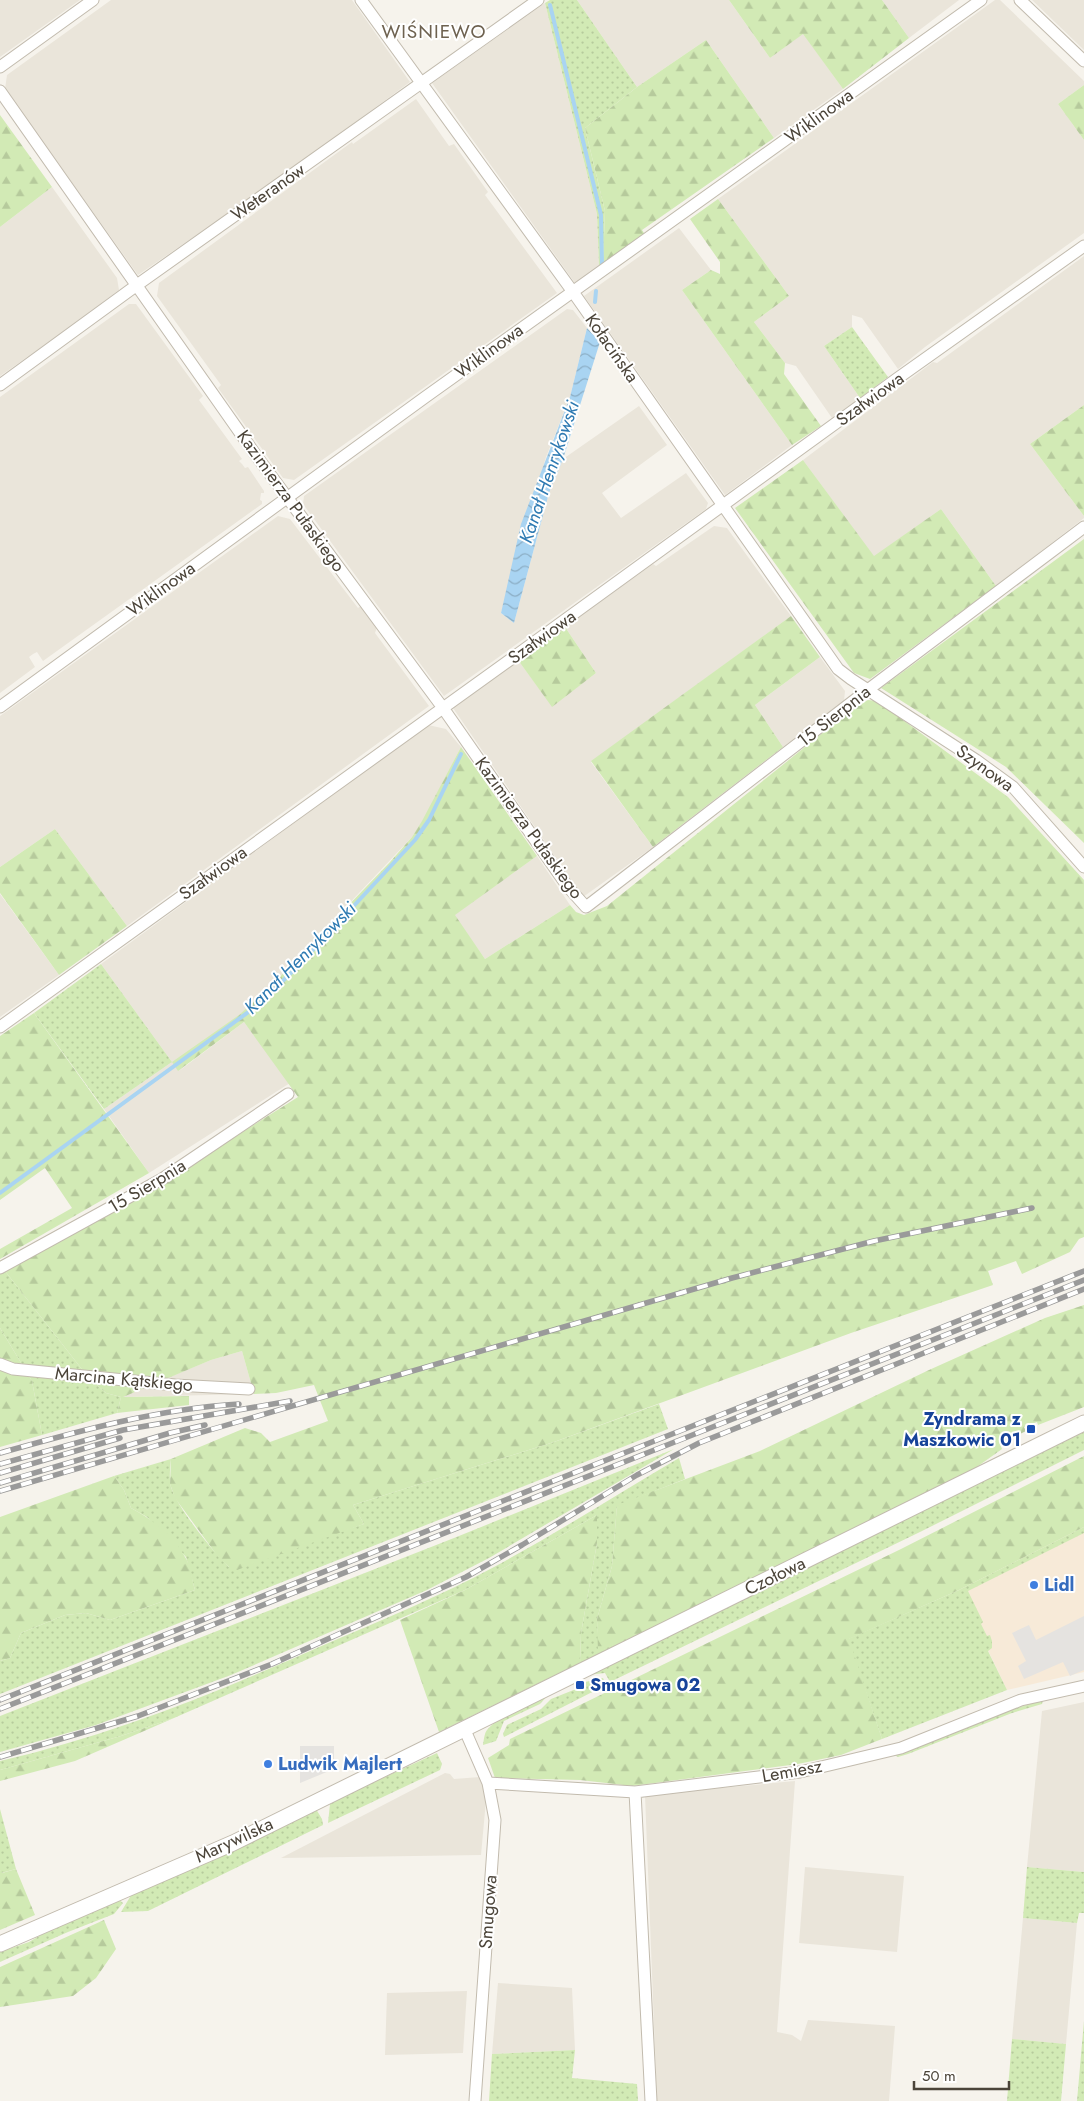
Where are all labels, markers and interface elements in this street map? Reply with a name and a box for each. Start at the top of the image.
district label: WIŚNIEWO [381,18,487,45]
street label: Wiklinowa [779,82,859,150]
street label: Weteranów [226,156,311,227]
street label: Kołacińska [579,308,645,388]
street label: Wiklinowa [449,317,529,385]
street label: Szałwiowa [831,365,909,433]
water label: Kanał Henrykowski [512,396,586,547]
street label: Kazimierza Pułaskiego [231,425,352,577]
street label: Wiklinowa [121,555,201,623]
street label: Szałwiowa [503,603,581,671]
street label: 15 Sierpnia [792,679,876,753]
street label: Szynowa [951,738,1019,798]
street label: Kazimierza Pułaskiego [469,752,590,904]
street label: Szałwiowa [174,839,252,907]
water label: Kanał Henrykowski [238,895,363,1020]
street label: 15 Sierpnia [103,1153,191,1219]
street label: Marcina Kątskiego [54,1360,194,1398]
place label: Zyndrama z Maszkowic 01 [903,1406,1022,1453]
marker: Zyndrama z Maszkowic 01 [1025,1423,1037,1435]
street label: Czołowa [740,1550,810,1602]
place label: Lidl [1044,1572,1074,1598]
marker: Lidl [1028,1579,1040,1591]
place label: Smugowa 02 [590,1672,700,1698]
marker: Smugowa 02 [574,1679,586,1691]
place label: Ludwik Majlert [278,1751,402,1777]
street label: Lemiesz [760,1753,825,1789]
marker: Ludwik Majlert [262,1758,274,1770]
street label: Marywilska [191,1811,277,1869]
street label: Smugowa [472,1874,504,1950]
scale bar [914,2058,1009,2090]
text: 50 m [922,2065,956,2087]

